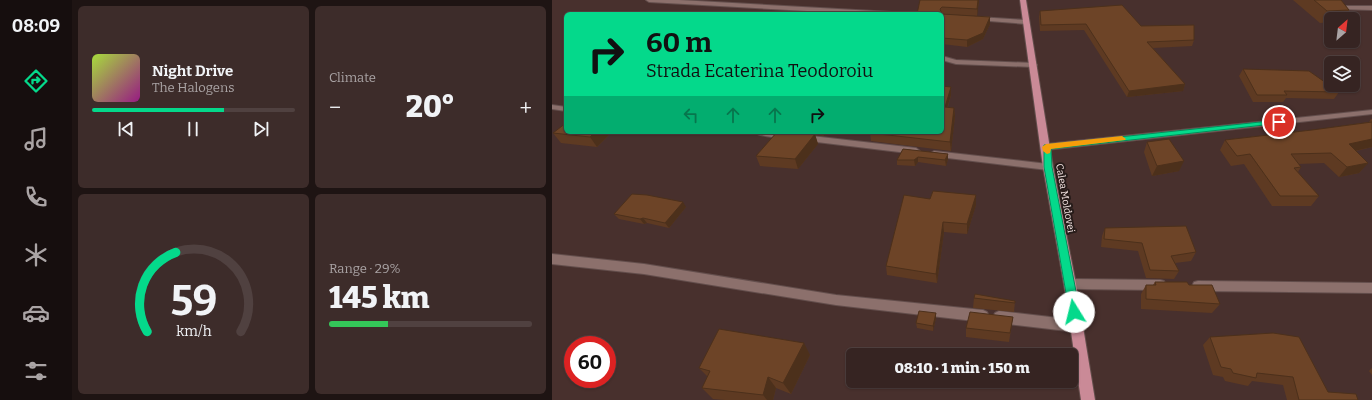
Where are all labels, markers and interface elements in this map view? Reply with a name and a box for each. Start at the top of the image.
north arrow [1324,12,1360,48]
map controls [1324,12,1360,92]
text: 08:09 [12,15,60,37]
text: 60 m [646,26,712,59]
icon: right [580,28,632,80]
button: layers [1324,56,1360,92]
text: Strada Ecaterina Teodoroiu [646,60,873,82]
text: Night Drive [152,62,233,80]
icon: directions [22,67,50,95]
text: Climate [329,70,376,85]
text: The Halogens [152,80,234,95]
text: 20° [406,89,455,125]
text: − [329,94,341,121]
text: + [519,94,532,121]
icon: left [680,104,702,126]
icon: ahead [722,104,744,126]
icon: ahead [764,104,786,126]
icon: right [806,104,828,126]
pin [1262,105,1296,139]
icon: arrive [1268,111,1290,133]
icon: previous [115,118,137,140]
icon: pause [182,118,204,140]
icon: next [250,118,272,140]
icon: music [22,125,50,153]
street label: Calea Moldovei [1053,163,1077,234]
icon: phone [22,183,50,211]
icon: climate [22,241,50,269]
text: Range · 29% [329,261,401,276]
text: 59 [170,276,217,326]
text: 145 km [329,280,429,316]
position arrow [1053,291,1095,333]
icon: car [22,299,50,327]
text: km/h [176,323,211,340]
speed limit sign: 60 [564,336,616,388]
icon: filters [22,357,50,385]
text: 08:10 · 1 min · 150 m [894,359,1030,377]

